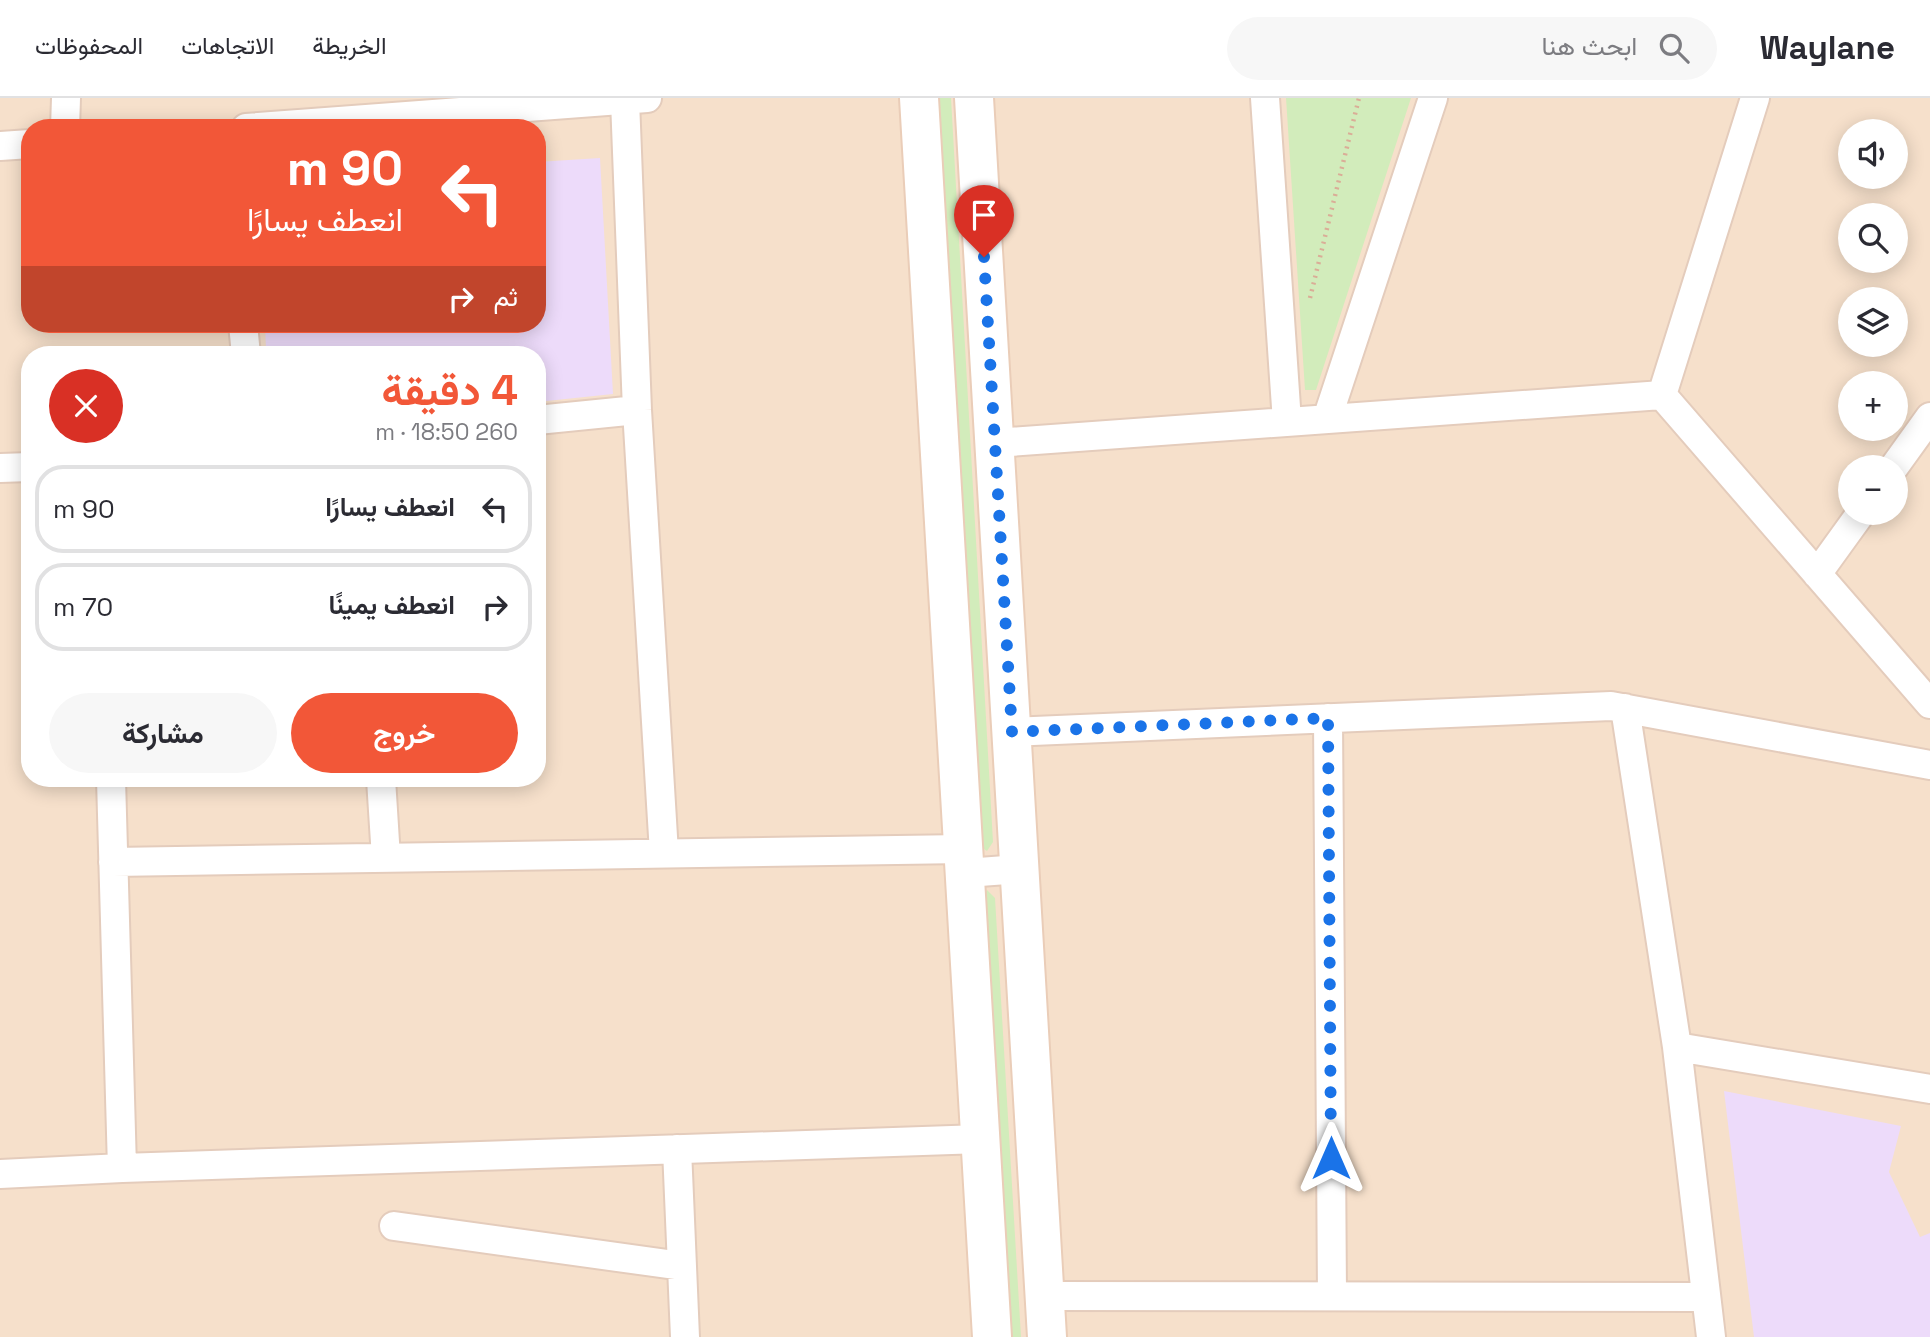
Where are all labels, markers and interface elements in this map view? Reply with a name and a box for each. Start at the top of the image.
search box [1227,17,1717,80]
text: Waylane [1759,27,1895,69]
text: ابحث هنا [1541,29,1637,63]
icon: search [1655,29,1693,67]
text: المحفوظات [35,30,143,61]
text: الاتجاهات [181,30,274,61]
text: الخريطة [312,30,387,61]
map controls [1838,119,1908,525]
button: sound [1838,119,1908,189]
text: 90 m [287,137,403,199]
icon: left [427,147,518,238]
pin [954,185,1014,257]
icon: arrive [965,196,1003,234]
text: انعطف يسارًا [247,200,403,240]
button: search [1838,203,1908,273]
icon: right [442,280,480,318]
text: ثم [494,280,518,314]
button: layers [1838,287,1908,357]
text: 4 دقيقة [382,364,518,417]
button: close [49,369,123,443]
button: + [1838,371,1908,441]
text: 260 m · 18:50 [375,417,518,447]
button: − [1838,455,1908,525]
text: انعطف يسارًا [325,490,455,524]
icon: left [476,490,514,528]
text: 90 m [53,492,115,526]
text: انعطف يمينًا [329,588,455,622]
icon: right [476,588,514,626]
text: 70 m [53,590,113,624]
button: مشاركة [49,693,277,773]
button: خروج [291,693,518,773]
position arrow [1294,1121,1368,1195]

